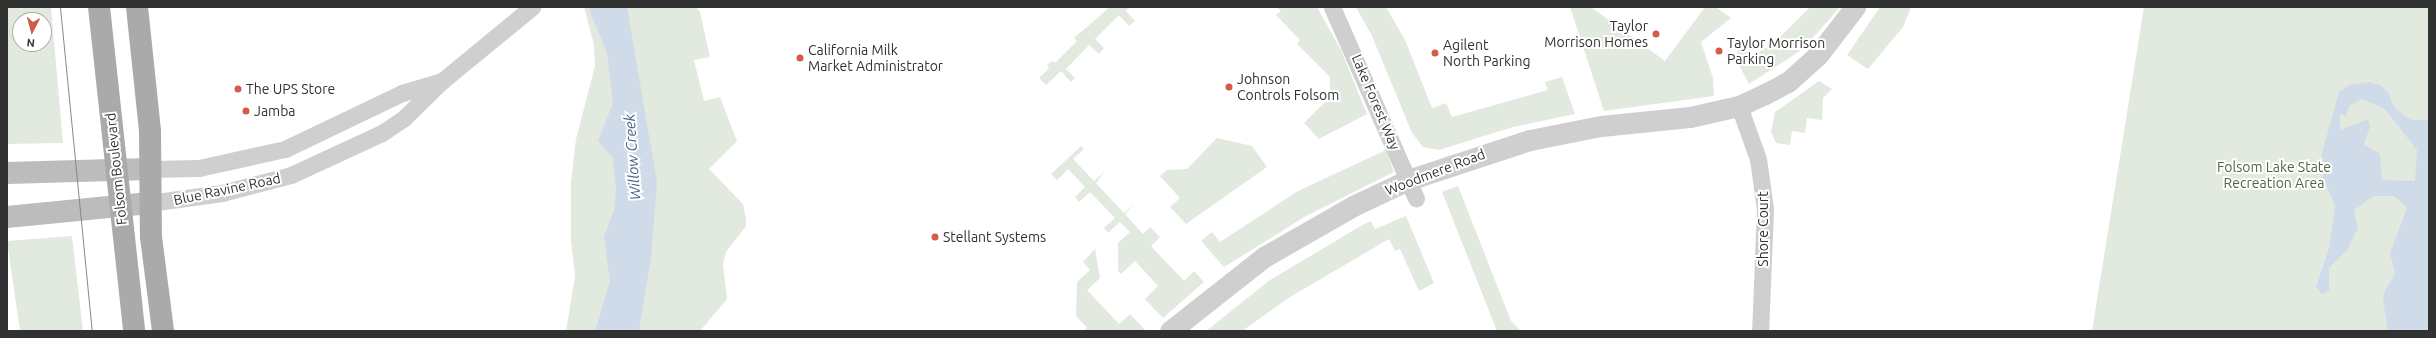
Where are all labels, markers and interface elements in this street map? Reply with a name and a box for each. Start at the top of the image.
north arrow [12,12,52,52]
place label: Taylor Morrison Homes [1544,18,1648,50]
marker: Taylor Morrison Homes [1651,29,1661,39]
place label: Taylor Morrison Parking [1727,35,1825,68]
text: N [26,37,36,49]
place label: Agilent North Parking [1443,37,1530,70]
place label: California Milk Market Administrator [808,42,943,74]
marker: Taylor Morrison Parking [1714,46,1724,56]
marker: Agilent North Parking [1430,48,1440,58]
street label: Lake Forest Way [1348,52,1404,152]
marker: California Milk Market Administrator [795,53,805,63]
place label: Johnson Controls Folsom [1237,71,1339,104]
place label: The UPS Store [246,81,335,97]
marker: Johnson Controls Folsom [1224,82,1234,92]
marker: The UPS Store [233,84,243,94]
place label: Jamba [254,103,296,119]
marker: Jamba [241,106,251,116]
street label: Folsom Boulevard [102,112,130,226]
water label: Willow Creek [620,113,644,201]
street label: Woodmere Road [1383,145,1487,199]
park label: Folsom Lake State Recreation Area [2217,159,2331,192]
street label: Blue Ravine Road [172,169,282,209]
street label: Shore Court [1755,191,1771,267]
place label: Stellant Systems [943,229,1046,245]
marker: Stellant Systems [930,232,940,242]

